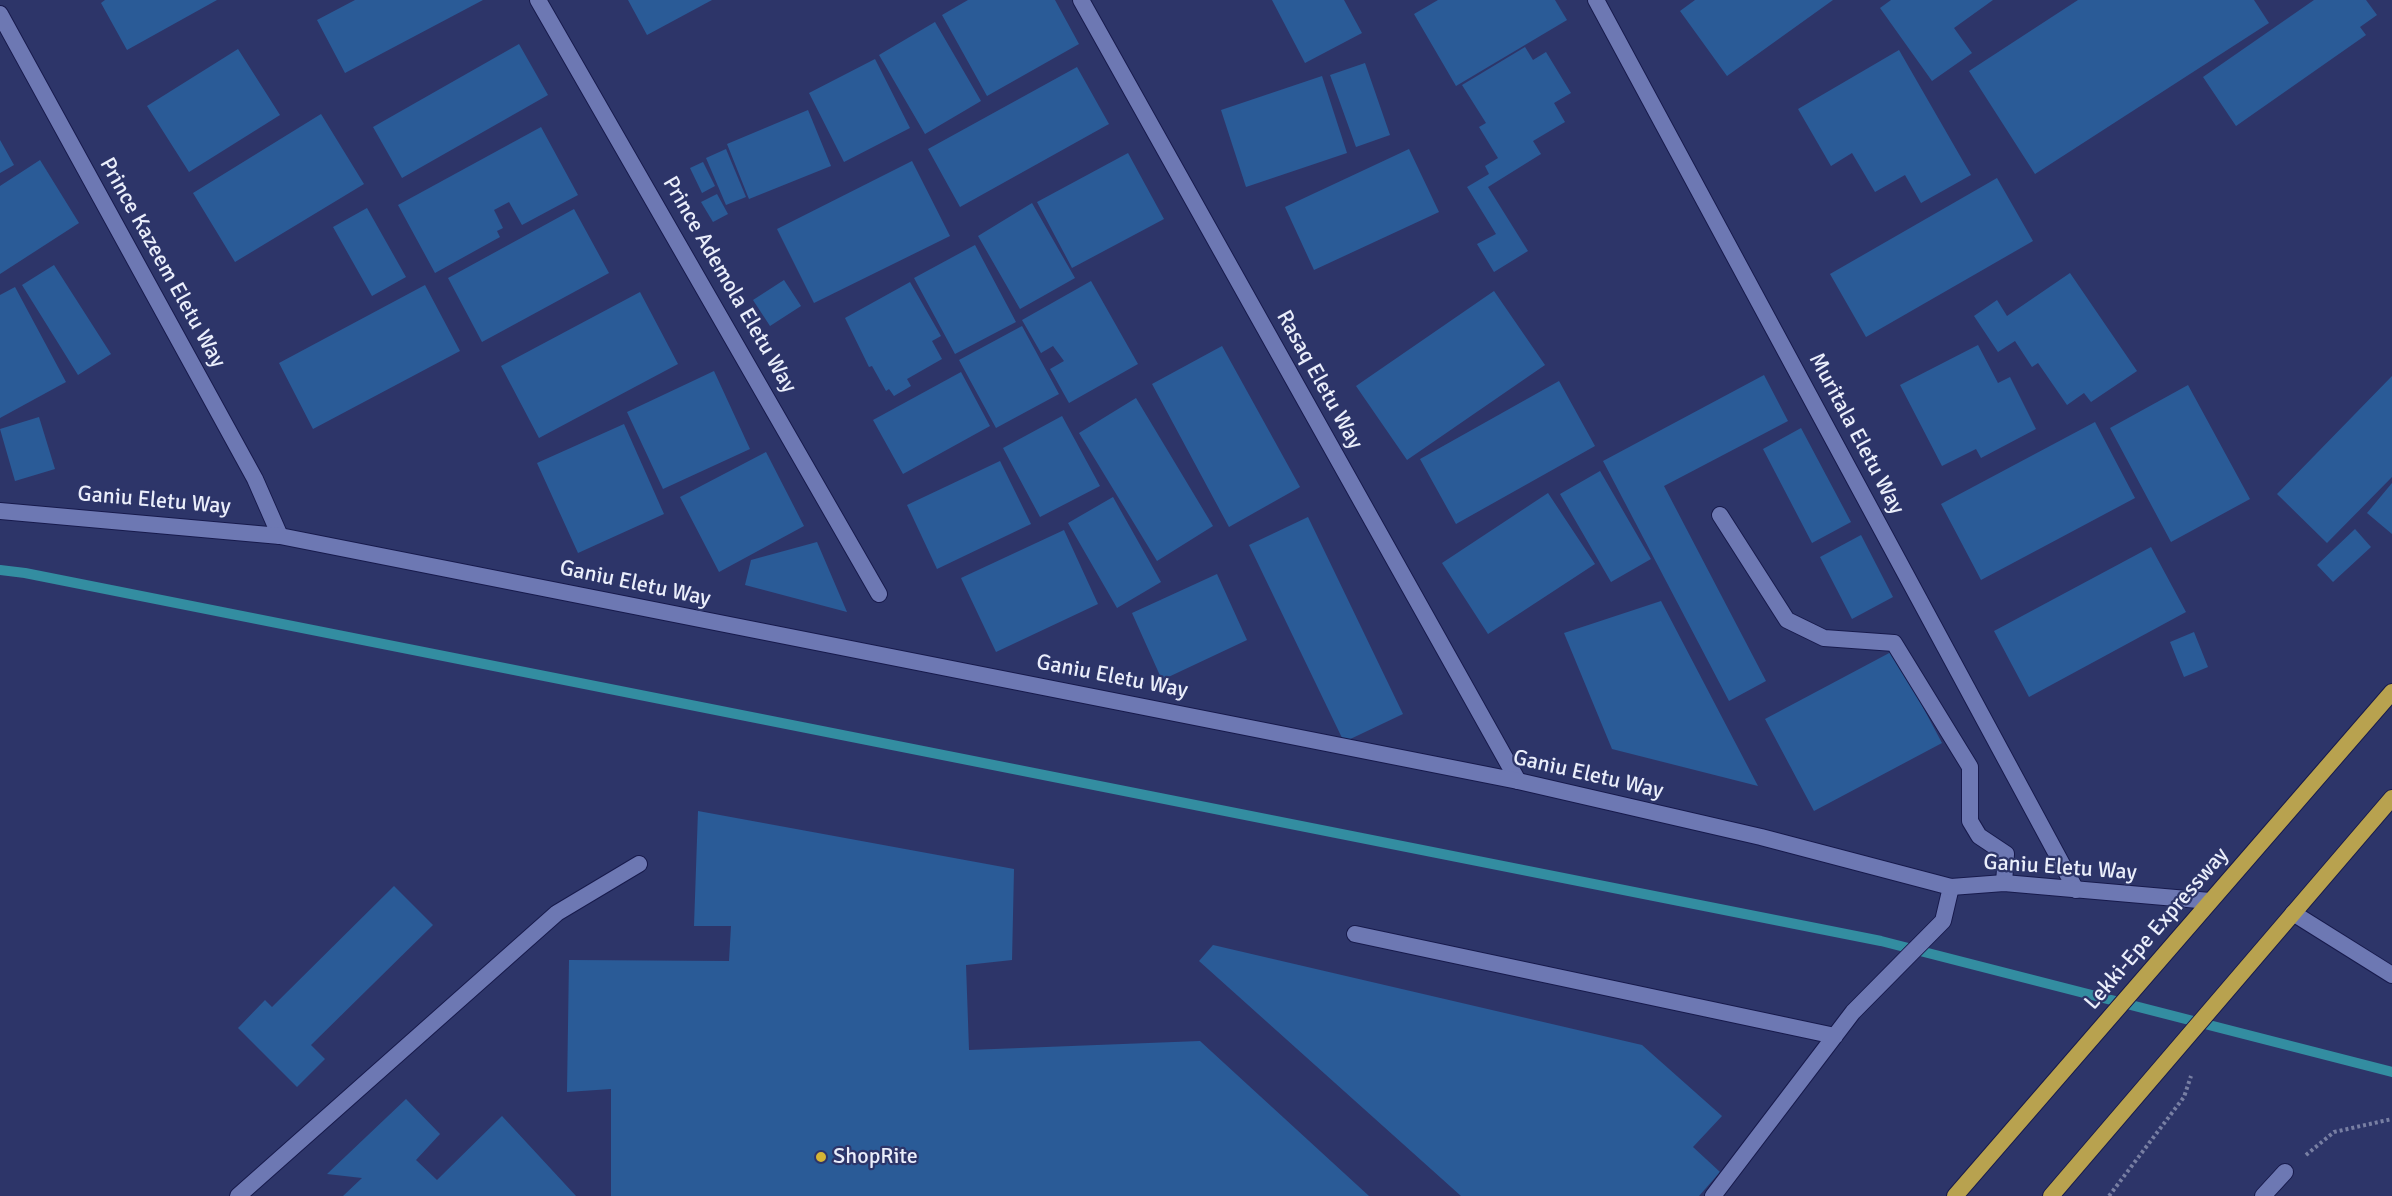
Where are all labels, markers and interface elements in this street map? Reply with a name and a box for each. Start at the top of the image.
street label: Prince Kazeem Eletu Way [93,153,231,373]
street label: Prince Ademola Eletu Way [656,172,802,398]
street label: Rasaq Eletu Way [1270,306,1368,454]
street label: Muritala Eletu Way [1802,349,1910,519]
street label: Ganiu Eletu Way [76,481,232,521]
street label: Ganiu Eletu Way [557,555,713,613]
street label: Ganiu Eletu Way [1034,649,1190,705]
street label: Ganiu Eletu Way [1510,745,1666,805]
street label: Lekki-Epe Expressway [2079,842,2235,1016]
street label: Ganiu Eletu Way [1983,849,2137,887]
place label: ShopRite [833,1144,918,1170]
marker: ShopRite [814,1150,828,1164]

